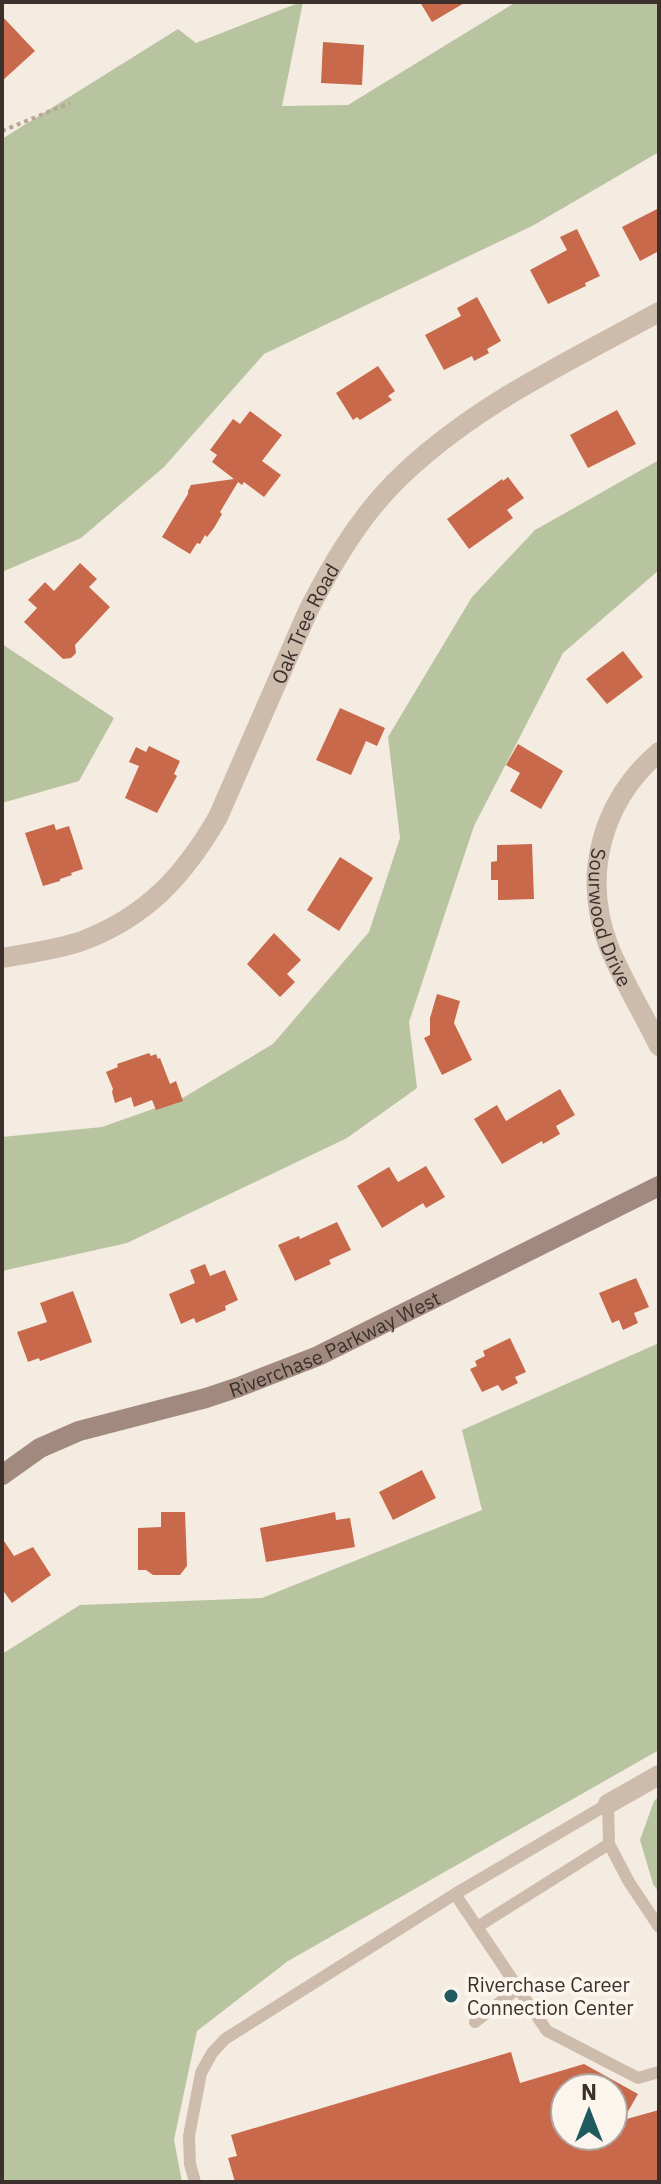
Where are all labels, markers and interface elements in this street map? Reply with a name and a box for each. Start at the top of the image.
street label: Oak Tree Road [264,558,345,688]
street label: Sourwood Drive [583,846,639,991]
street label: Riverchase Parkway West [225,1284,445,1403]
place label: Riverchase Career Connection Center [467,1971,634,2021]
marker: Riverchase Career Connection Center [442,1987,460,2005]
north arrow [549,2072,629,2152]
text: N [581,2077,597,2106]

